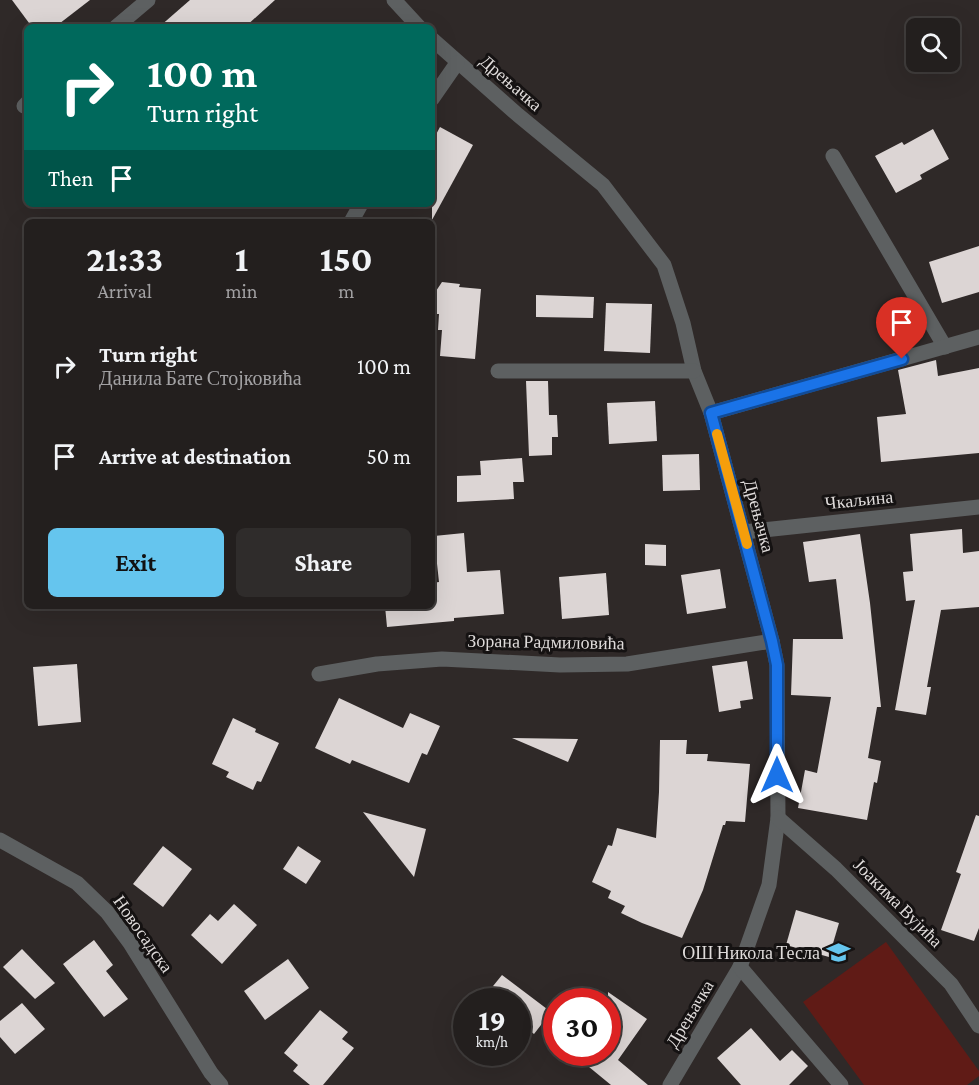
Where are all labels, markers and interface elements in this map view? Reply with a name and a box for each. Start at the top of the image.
map controls [906,18,960,72]
button: search [906,18,960,72]
icon: right [48,48,126,126]
text: 100 m [147,49,257,96]
street label: Дрењачка [476,51,546,115]
text: Turn right [147,98,258,128]
icon: arrive [105,162,138,195]
text: Then [48,166,93,191]
text: 21:33 [86,239,163,279]
text: 1 [235,239,248,279]
text: 150 [320,239,373,279]
text: Arrival [97,280,152,302]
text: min [225,280,257,302]
text: m [338,280,354,302]
pin [876,297,927,359]
icon: arrive [885,306,918,339]
text: Turn right [99,342,197,367]
icon: right [48,350,81,383]
text: 100 m [357,354,411,379]
text: Данила Бате Стојковића [99,367,302,389]
icon: arrive [48,440,81,473]
text: Arrive at destination [99,444,291,469]
text: 50 m [366,444,411,469]
street label: Дрењачка [740,477,778,555]
street label: Чкаљина [824,486,894,514]
button: Exit [48,528,224,597]
button: Share [236,528,411,597]
street label: Зорана Радмиловића [467,631,625,653]
position arrow [745,743,809,807]
street label: Јоакима Вујића [849,854,947,952]
street label: Новосадска [109,892,177,976]
school or university icon: ОШ Никола Тесла [825,940,851,966]
place label: ОШ Никола Тесла [682,943,820,963]
street label: Дрењачка [662,977,718,1051]
speed limit sign: 30 [543,988,621,1066]
text: 19 [478,1003,506,1036]
text: km/h [476,1034,508,1050]

